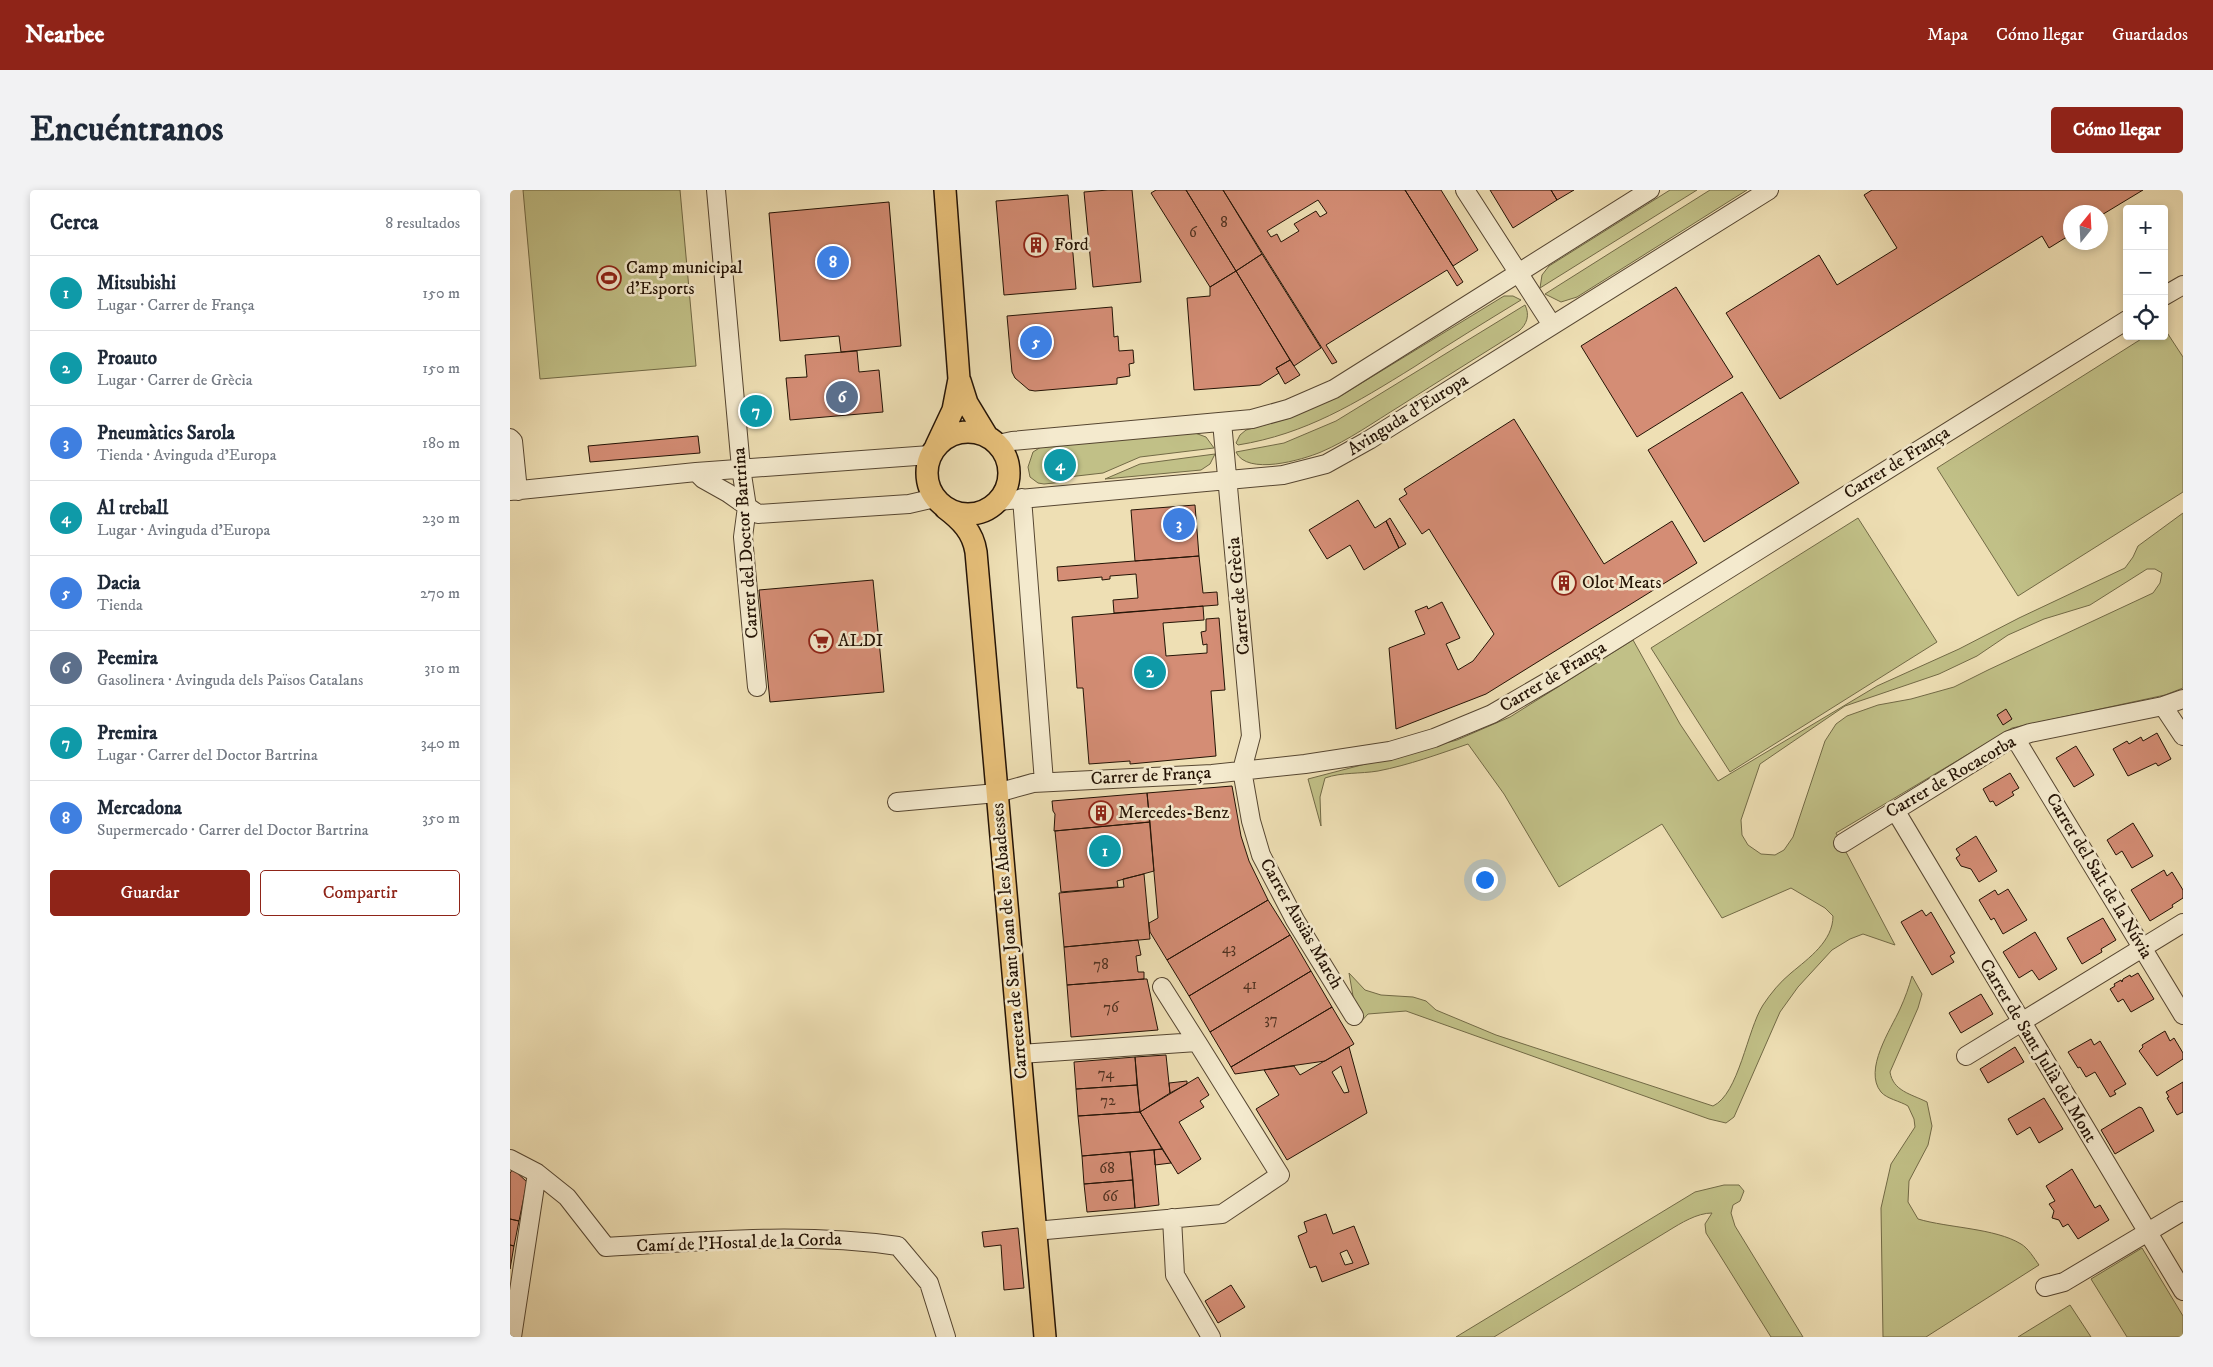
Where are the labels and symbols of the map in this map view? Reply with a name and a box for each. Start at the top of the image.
north arrow [2063,205,2108,250]
house number: 8 [1220,213,1228,232]
house number: 6 [1189,223,1198,242]
building icon: Ford [1023,232,1049,258]
place label: Ford [1054,234,1089,256]
pin: 8 [817,243,849,281]
place label: Camp municipal d'Esports [626,257,743,300]
sports icon: Camp municipal d'Esports [596,265,622,291]
pin: 5 [1020,323,1052,361]
street label: Avinguda d'Europa [1344,369,1473,461]
pin: 6 [826,378,858,416]
pin: 7 [740,392,772,430]
street label: Carrer de França [1840,422,1954,504]
street label: Carrer del Doctor Bartrina [728,446,764,639]
pin: 4 [1044,446,1076,484]
pin: 3 [1163,505,1195,543]
street label: Carrer de Grècia [1223,536,1255,656]
building icon: Olot Meats [1551,570,1577,596]
place label: Olot Meats [1582,572,1661,594]
supermarket icon: ALDI [808,628,834,654]
place label: ALDI [838,630,883,652]
street label: Carrer de França [1496,636,1611,717]
pin: 2 [1134,653,1166,691]
street label: Carrer de Rocacorba [1882,731,2020,823]
street label: Carrer de França [1090,762,1212,790]
street label: Carrer del Salt de la Núvia [2041,789,2157,963]
building icon: Mercedes-Benz [1088,800,1114,826]
street label: Carretera de Sant Joan de les Abadesses [987,802,1033,1080]
place label: Mercedes-Benz [1118,802,1229,824]
pin: 1 [1089,832,1121,870]
street label: Carrer Ausiàs March [1255,855,1348,994]
your location [1472,867,1498,893]
house number: 43 [1222,939,1236,958]
house number: 78 [1093,955,1109,974]
street label: Carrer de Sant Julià del Mont [1974,955,2102,1147]
house number: 41 [1243,975,1257,994]
house number: 76 [1103,998,1120,1017]
house number: 37 [1264,1010,1278,1029]
house number: 74 [1098,1064,1115,1083]
house number: 72 [1100,1091,1116,1110]
house number: 68 [1099,1159,1115,1178]
house number: 66 [1102,1187,1119,1206]
street label: Camí de l'Hostal de la Corda [636,1228,842,1258]

